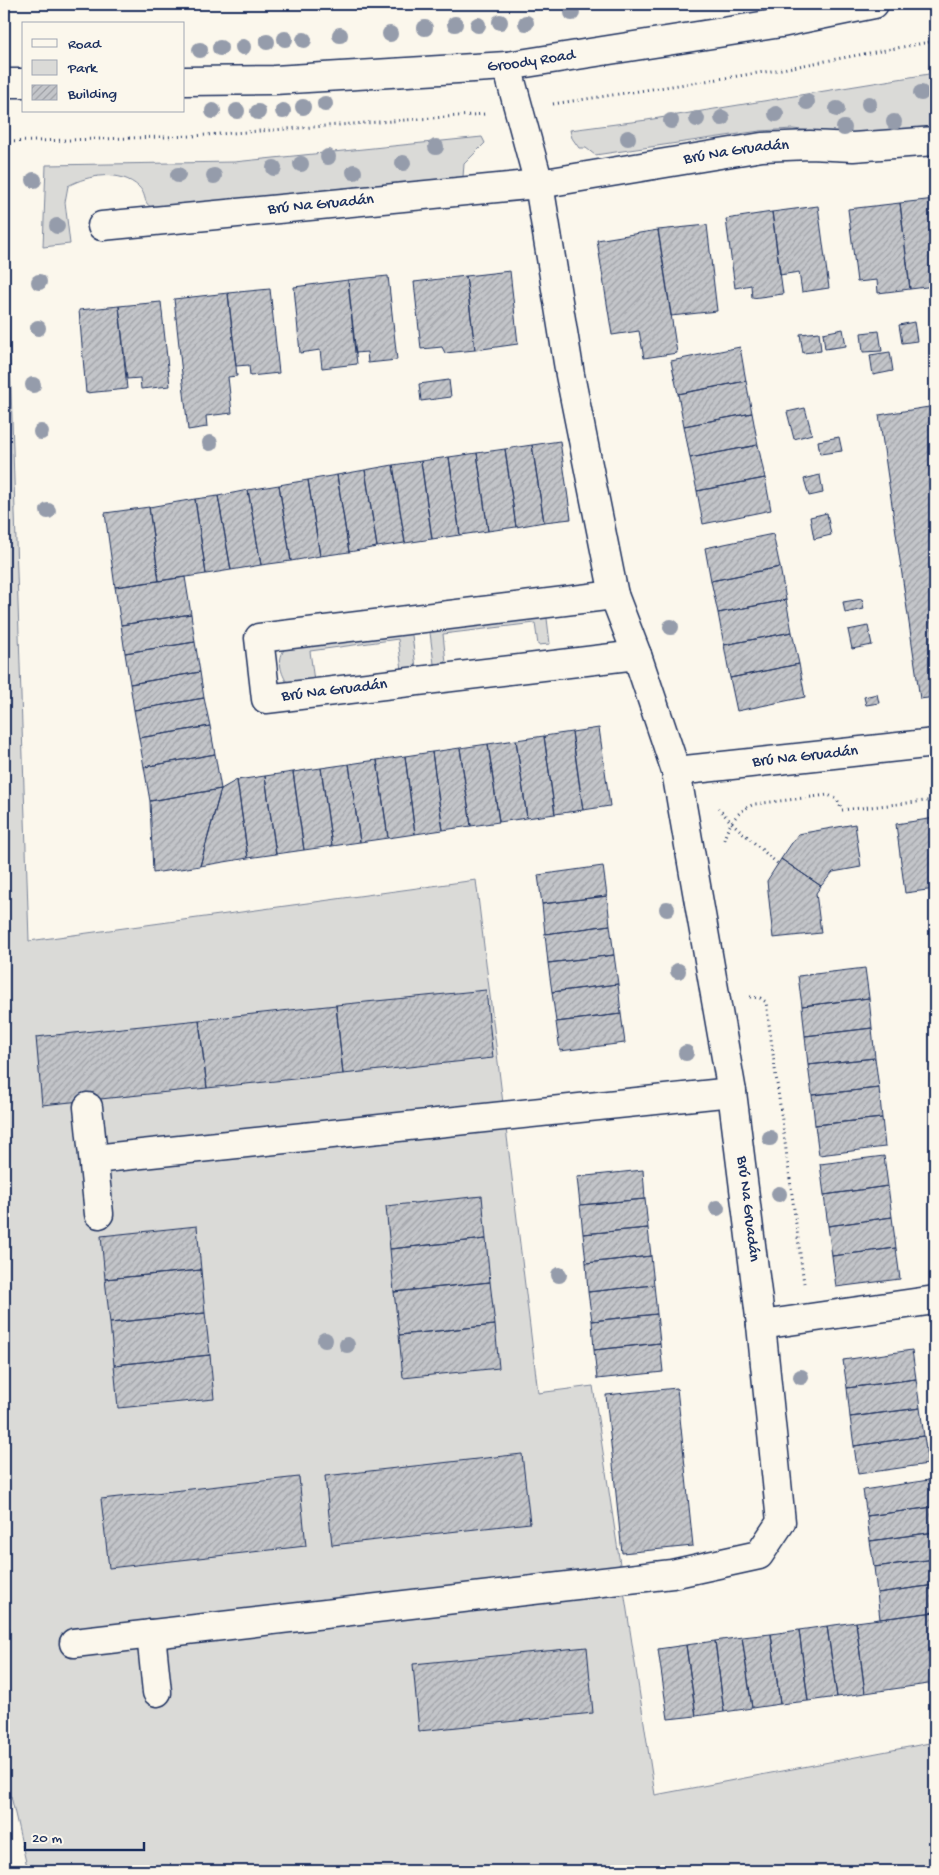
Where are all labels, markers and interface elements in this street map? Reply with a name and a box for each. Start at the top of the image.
legend [22,22,185,112]
text: Road [68,36,102,54]
street label: Groody Road [487,46,578,77]
text: Park [67,60,98,78]
text: Building [67,86,117,104]
street label: Brú Na Gruadán [681,136,790,170]
street label: Brú Na Gruadán [266,190,375,220]
street label: Brú Na Gruadán [280,675,389,707]
street label: Brú Na Gruadán [750,742,860,772]
street label: Brú Na Gruadán [731,1154,763,1263]
scale bar [25,1820,144,1852]
text: 20 m [32,1830,62,1848]

